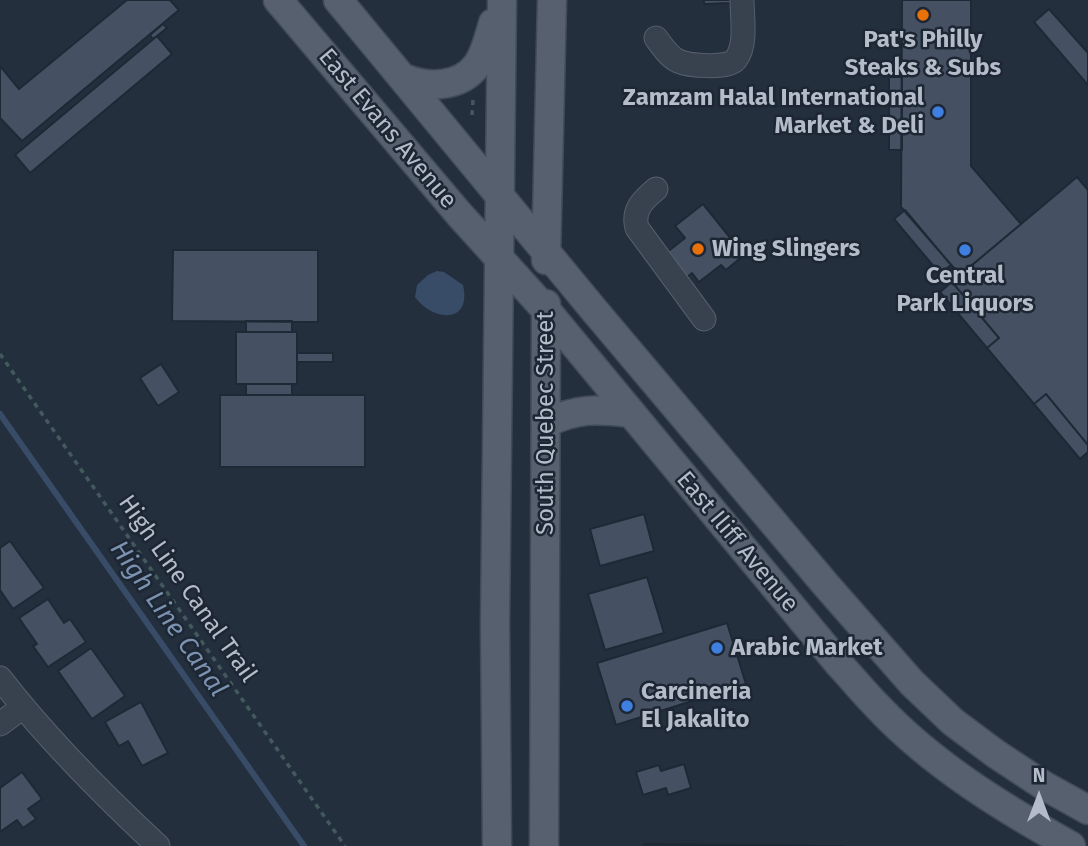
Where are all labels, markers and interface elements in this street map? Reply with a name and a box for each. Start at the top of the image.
marker: Pat's Philly Steaks & Subs [915,7,931,23]
place label: Pat's Philly Steaks & Subs [845,26,1001,82]
street label: East Evans Avenue [312,43,462,215]
place label: Zamzam Halal International Market & Deli [623,84,924,140]
marker: Zamzam Halal International Market & Deli [930,104,946,120]
place label: Wing Slingers [712,235,860,263]
marker: Wing Slingers [690,241,706,257]
marker: Central Park Liquors [957,242,973,258]
place label: Central Park Liquors [896,262,1034,318]
street label: South Quebec Street [532,311,560,535]
street label: East Iliff Avenue [670,466,804,618]
street label: High Line Canal Trail [112,490,262,688]
water label: High Line Canal [103,535,233,703]
place label: Arabic Market [731,634,882,662]
marker: Arabic Market [709,640,725,656]
place label: Carcineria El Jakalito [641,678,752,734]
marker: Carcineria El Jakalito [619,698,635,714]
north arrow [1004,762,1074,832]
text: N [1033,764,1045,787]

